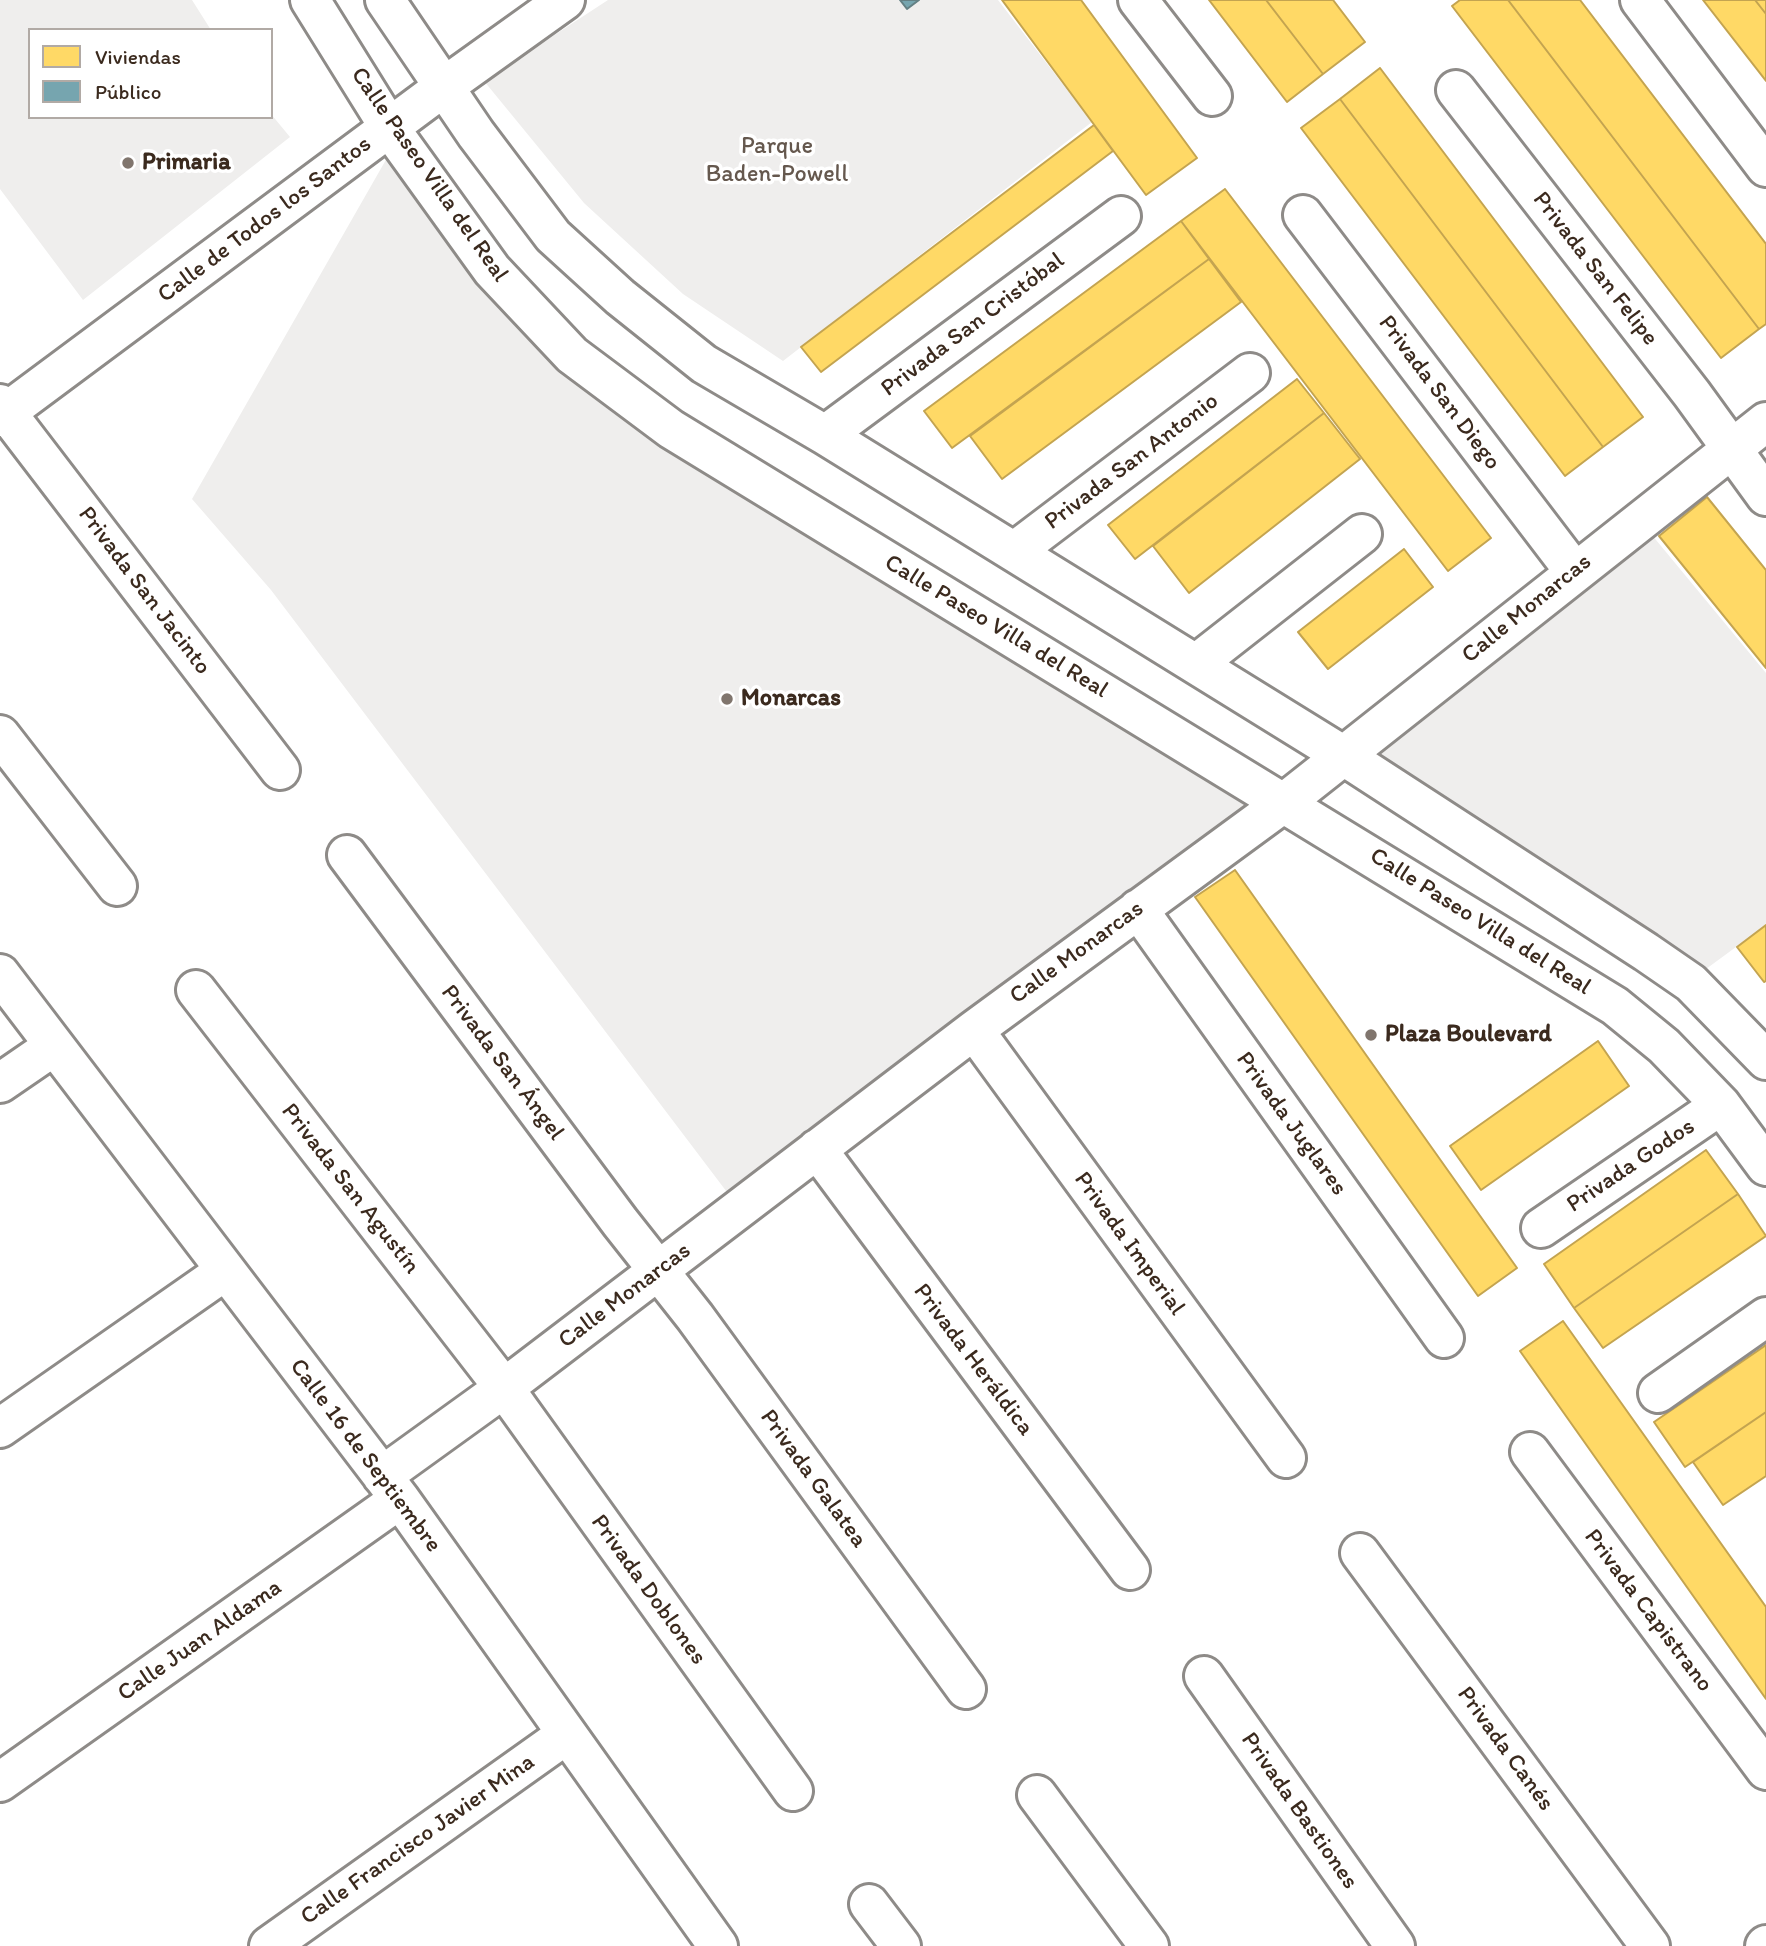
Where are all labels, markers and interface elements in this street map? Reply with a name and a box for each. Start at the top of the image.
legend [28,28,273,119]
text: Viviendas [95,44,181,69]
street label: Calle Paseo Villa del Real [344,62,514,288]
text: Público [95,79,161,104]
street label: Calle de Todos los Santos [153,130,377,310]
park label: Parque Baden-Powell [706,133,848,189]
place label: Primaria [142,149,231,177]
marker: Primaria [120,155,136,171]
street label: Privada San Felipe [1526,186,1664,352]
street label: Privada San Cristóbal [876,247,1070,403]
street label: Privada San Diego [1372,310,1506,476]
street label: Privada San Antonio [1039,387,1225,537]
street label: Privada San Jacinto [71,501,217,681]
street label: Calle Monarcas [1456,548,1598,670]
street label: Calle Paseo Villa del Real [879,549,1113,705]
place label: Monarcas [741,685,841,713]
marker: Monarcas [719,691,735,707]
street label: Calle Paseo Villa del Real [1364,842,1596,1002]
street label: Calle Monarcas [1005,895,1149,1011]
street label: Privada San Ángel [434,979,570,1147]
place label: Plaza Boulevard [1385,1021,1552,1049]
marker: Plaza Boulevard [1363,1027,1379,1043]
street label: Privada Juglares [1229,1046,1353,1202]
street label: Privada San Agustín [274,1098,426,1280]
street label: Privada Godos [1562,1113,1700,1219]
street label: Privada Imperial [1067,1167,1191,1321]
street label: Calle Monarcas [553,1237,697,1355]
street label: Privada Heráldica [906,1278,1040,1442]
street label: Calle 16 de Septiembre [283,1353,447,1559]
street label: Privada Galatea [753,1404,873,1554]
street label: Privada Doblones [584,1509,712,1671]
street label: Privada Capistrano [1577,1524,1719,1698]
street label: Calle Juan Aldama [113,1574,287,1708]
street label: Privada Canés [1450,1681,1560,1817]
street label: Privada Bastiones [1234,1727,1364,1895]
street label: Calle Francisco Javier Mina [295,1748,541,1932]

